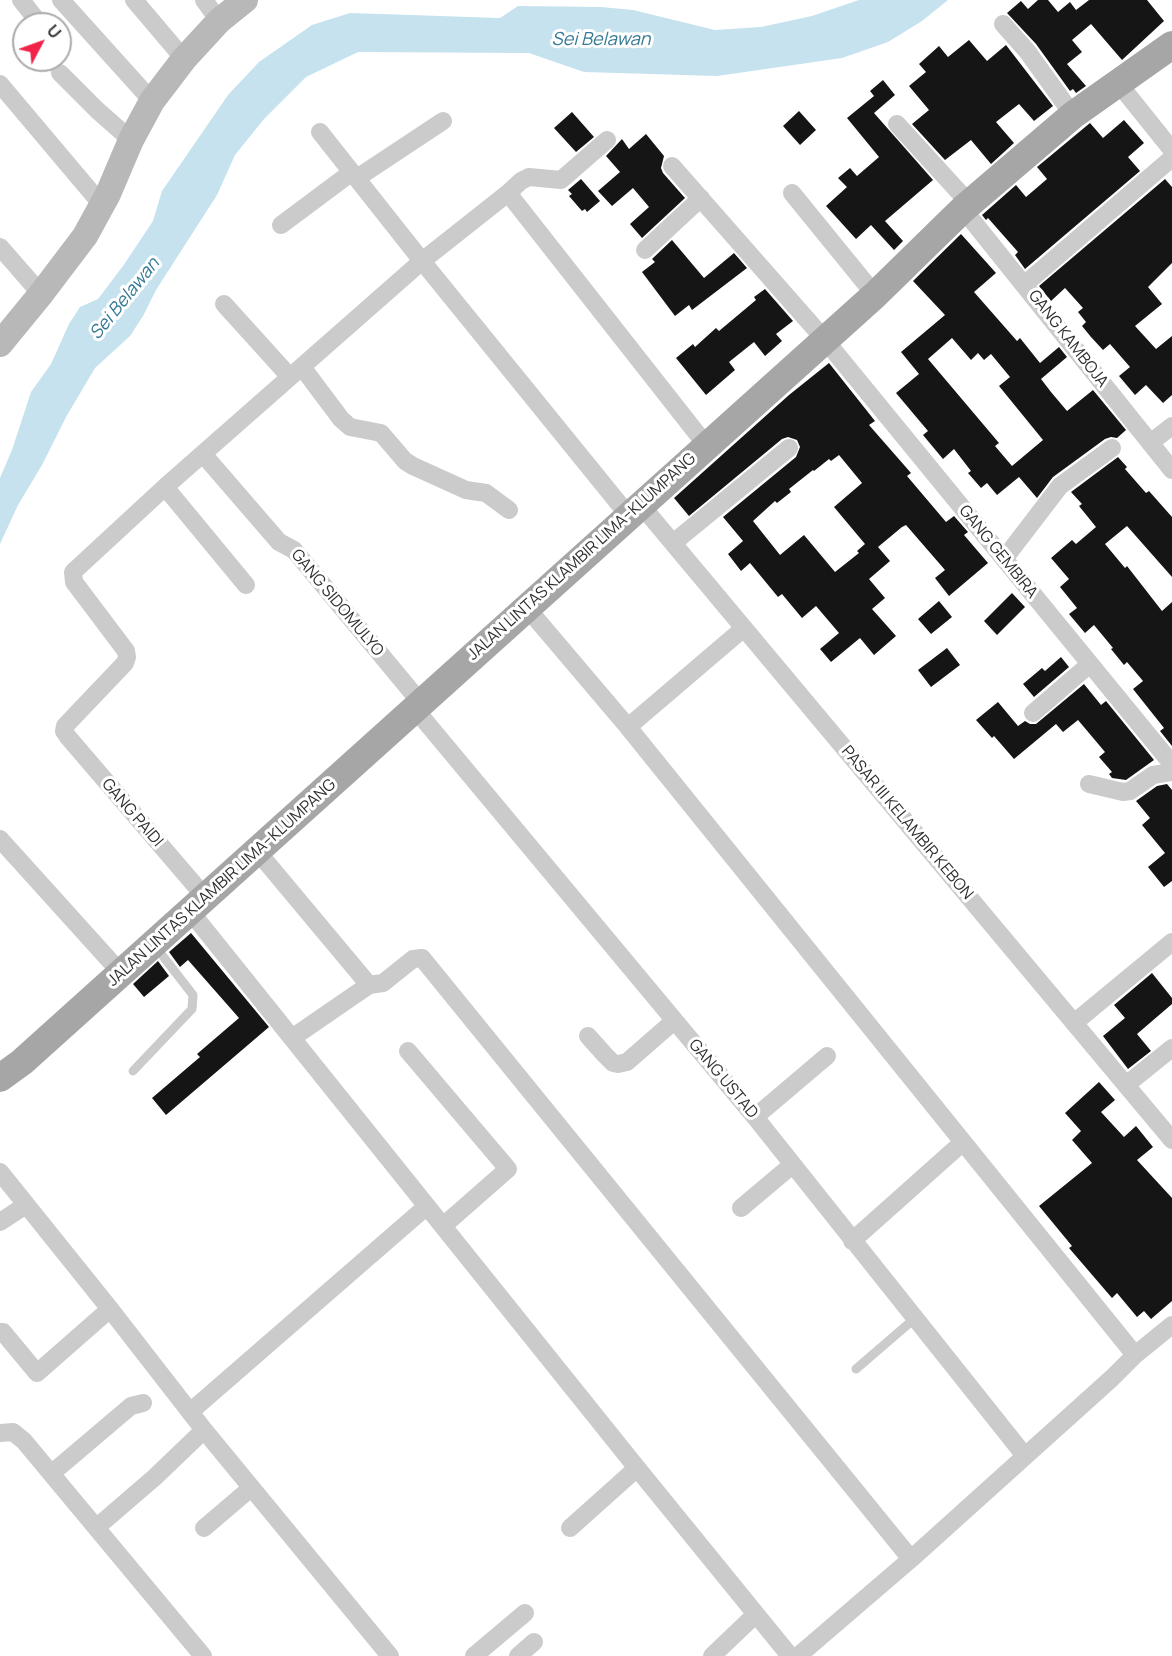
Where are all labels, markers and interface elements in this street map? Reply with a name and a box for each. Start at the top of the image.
north arrow [12,12,72,72]
text: U [42,20,66,43]
water label: Sei Belawan [552,29,650,51]
water label: Sei Belawan [86,254,164,344]
street label: GANG KAMBOJA [1024,287,1112,391]
street label: JALAN LINTAS KLAMBIR LIMA–KLUMPANG [464,449,700,665]
street label: GANG GEMBIRA [955,502,1041,602]
street label: GANG SIDOMULYO [287,546,387,660]
street label: PASAR III KELAMBIR KEBON [837,742,977,904]
street label: GANG PAIDI [97,775,167,851]
street label: JALAN LINTAS KLAMBIR LIMA–KLUMPANG [104,775,340,991]
street label: GANG USTAD [684,1036,762,1122]

